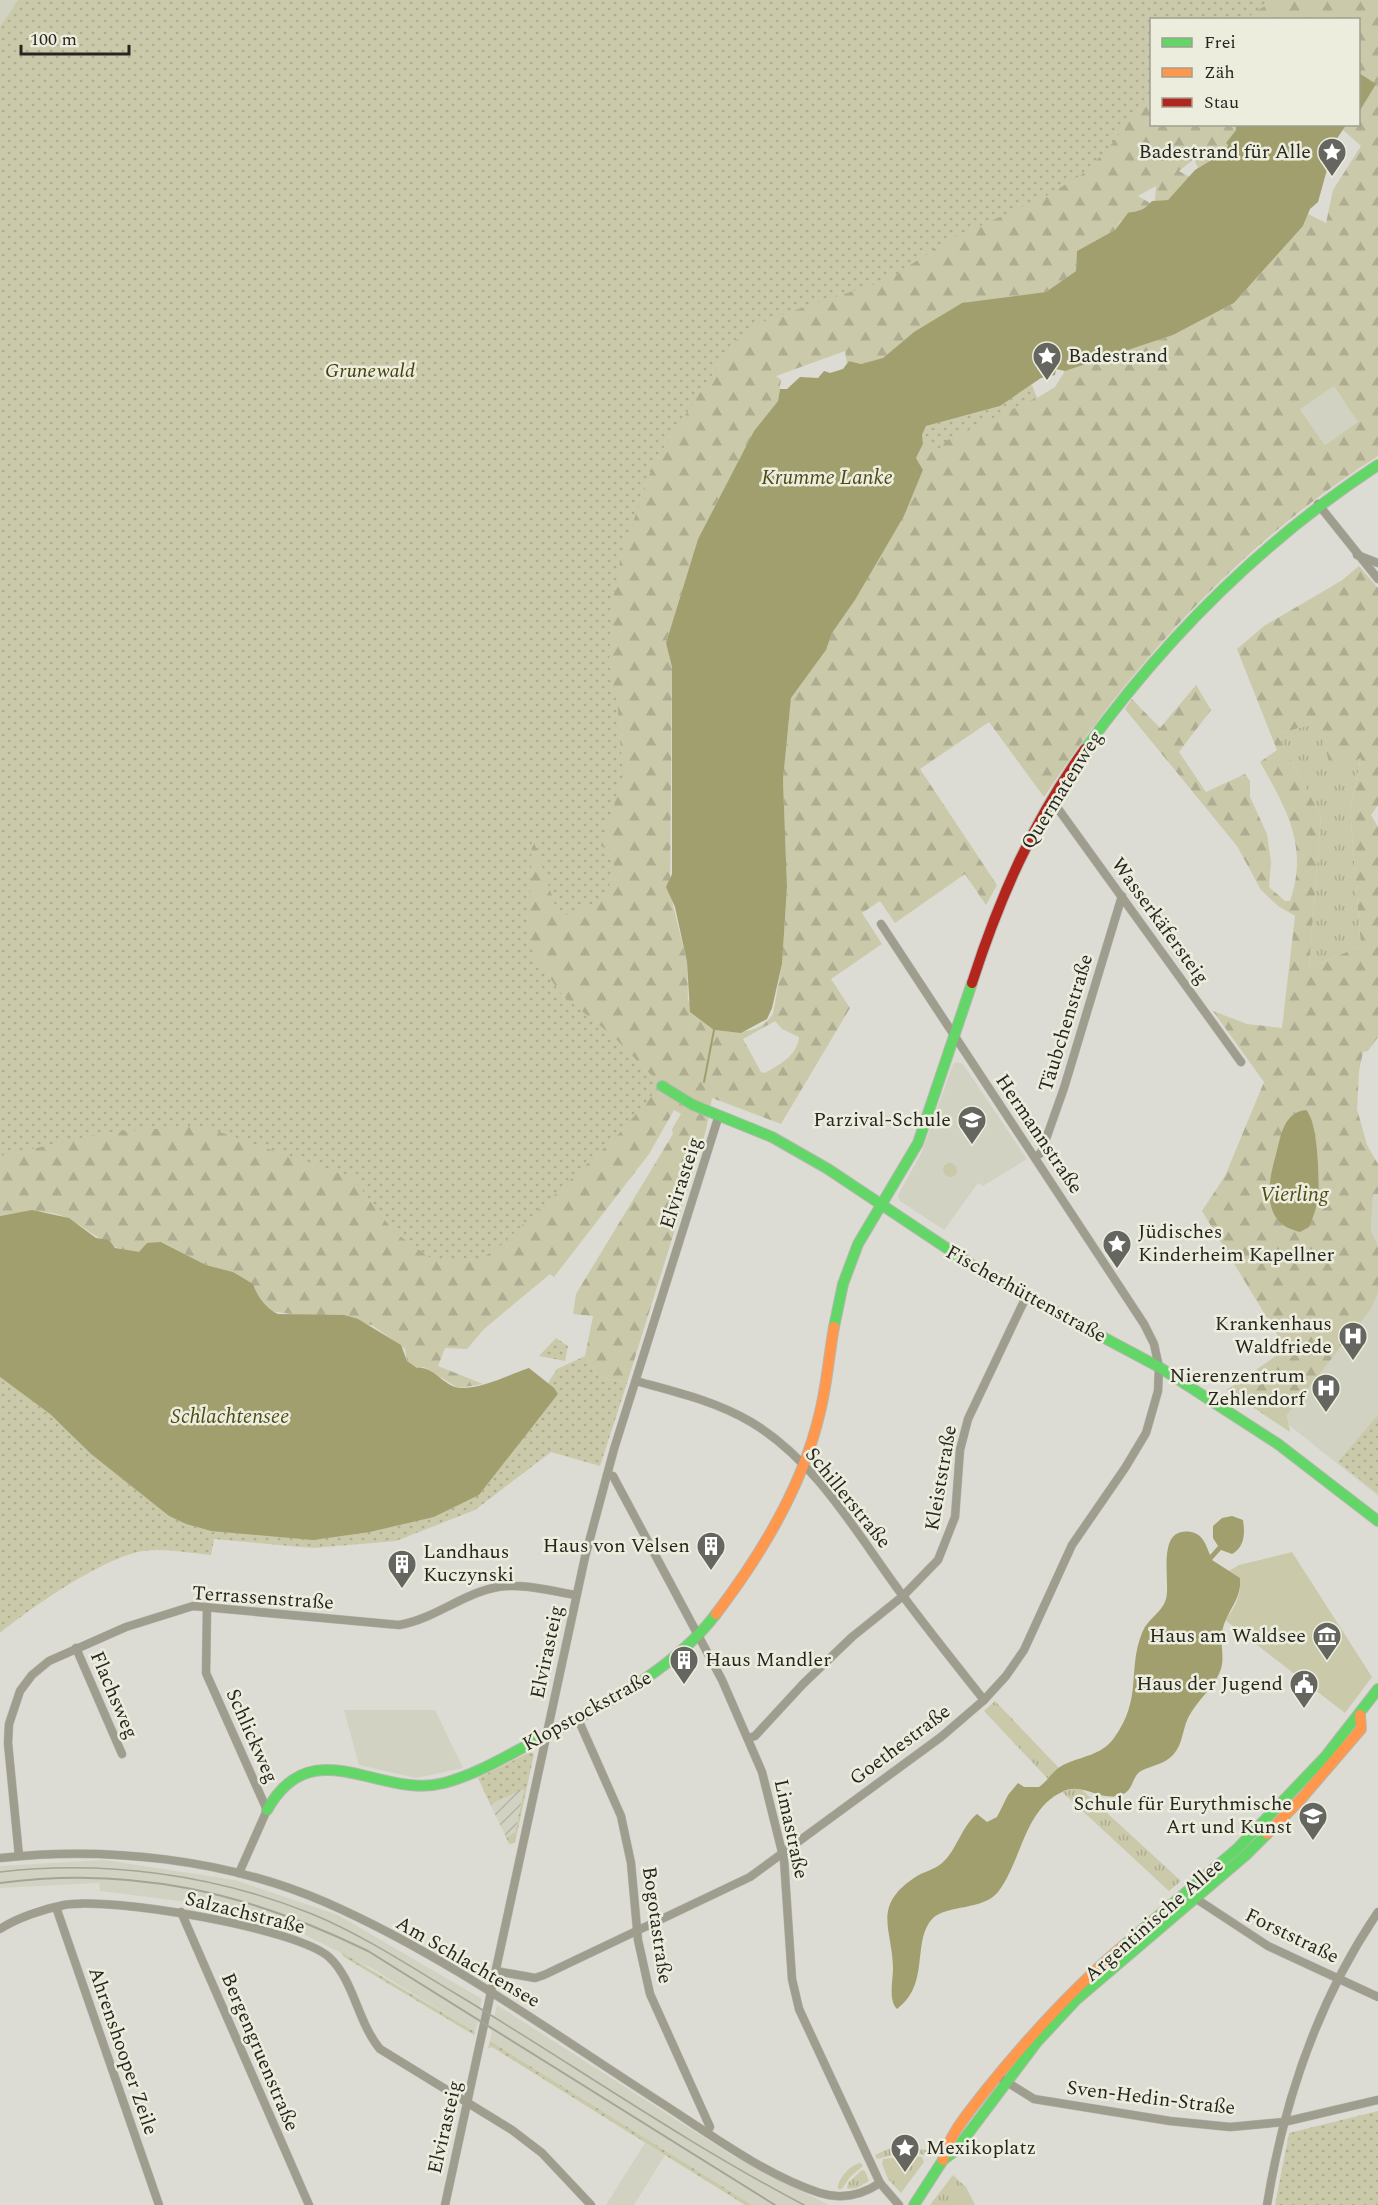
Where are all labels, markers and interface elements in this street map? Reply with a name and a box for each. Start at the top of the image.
scale bar [21,18,129,56]
legend [1150,18,1360,126]
text: 100 m [30,26,77,53]
text: Frei [1204,29,1236,56]
text: Zäh [1204,59,1235,86]
text: Stau [1204,89,1239,116]
place icon: Badestrand für Alle [1316,136,1348,178]
place label: Badestrand für Alle [1139,137,1311,167]
place icon: Badestrand [1031,340,1063,382]
place label: Badestrand [1068,341,1168,371]
park label: Grunewald [325,356,415,386]
water label: Krumme Lanke [761,462,893,494]
street label: Quermatenweg [1013,724,1111,856]
street label: Wasserkäfersteig [1103,851,1217,991]
street label: Täubchenstraße [1031,950,1101,1096]
street label: Hermannstraße [988,1068,1090,1200]
school or university icon: Parzival-Schule [956,1104,988,1146]
place label: Parzival-Schule [813,1105,951,1135]
street label: Elvirasteig [652,1133,710,1233]
water label: Vierling [1260,1179,1329,1211]
place label: Jüdisches Kinderheim Kapellner [1138,1217,1335,1270]
place icon: Jüdisches Kinderheim Kapellner [1101,1228,1133,1270]
street label: Fischerhüttenstraße [940,1237,1112,1351]
place label: Krankenhaus Waldfriede [1215,1309,1332,1362]
hospital icon: Krankenhaus Waldfriede [1337,1320,1369,1362]
place label: Nierenzentrum Zehlendorf [1170,1361,1307,1414]
hospital icon: Nierenzentrum Zehlendorf [1310,1372,1342,1414]
water label: Schlachtensee [171,1401,289,1433]
street label: Kleiststraße [917,1423,965,1533]
street label: Schillerstraße [798,1441,898,1555]
building icon: Haus von Velsen [695,1530,727,1572]
place label: Haus von Velsen [543,1531,690,1561]
place label: Landhaus Kuczynski [423,1537,514,1590]
building icon: Landhaus Kuczynski [386,1548,418,1590]
street label: Terrassenstraße [191,1578,335,1618]
street label: Elvirasteig [522,1602,572,1702]
museum icon: Haus am Waldsee [1311,1620,1343,1662]
place label: Haus am Waldsee [1149,1621,1306,1651]
building icon: Haus Mandler [668,1644,700,1686]
place label: Haus Mandler [705,1645,831,1675]
street label: Flachsweg [82,1646,146,1744]
street label: Klopstockstraße [517,1663,657,1759]
public building icon: Haus der Jugend [1288,1668,1320,1710]
place label: Haus der Jugend [1136,1669,1283,1699]
street label: Schlickweg [218,1684,286,1788]
street label: Goethestraße [843,1697,957,1793]
street label: Limastraße [766,1776,816,1882]
place label: Schule für Eurythmische Art und Kunst [1074,1789,1292,1842]
school or university icon: Schule für Eurythmische Art und Kunst [1297,1800,1329,1842]
street label: Argentinische Allee [1078,1851,1230,1989]
street label: Bogotastraße [634,1865,680,1985]
street label: Salzachstraße [182,1884,308,1942]
street label: Forststraße [1240,1900,1344,1972]
street label: Am Schlachtensee [390,1908,546,2016]
street label: Ahrenshooper Zeile [80,1963,166,2139]
street label: Bergengruenstraße [213,1968,307,2136]
street label: Sven-Hedin-Straße [1065,2073,1237,2123]
street label: Elvirasteig [420,2077,470,2177]
place icon: Mexikoplatz [889,2132,921,2174]
place label: Mexikoplatz [926,2133,1036,2163]

